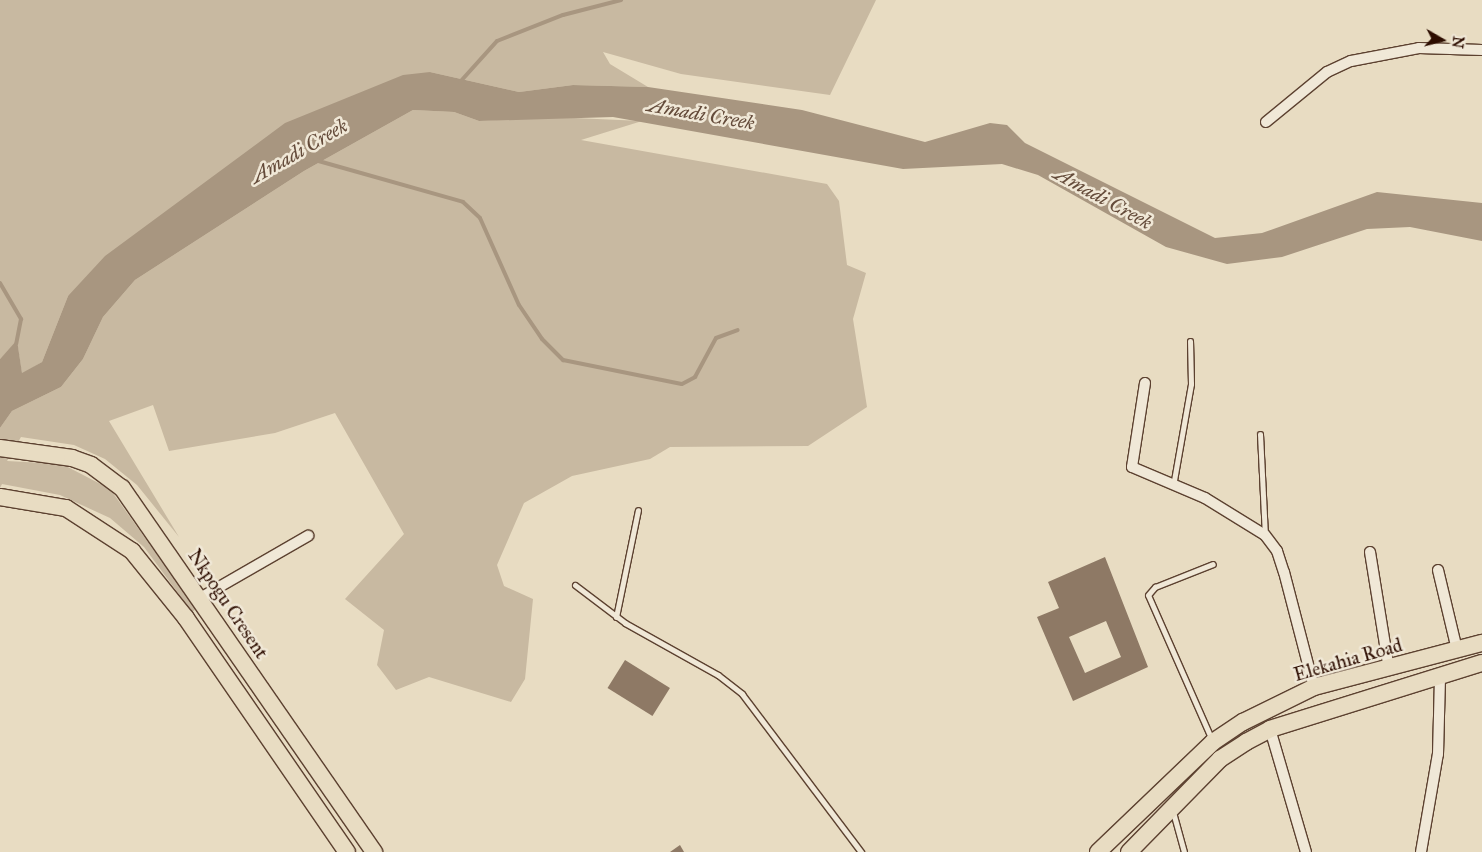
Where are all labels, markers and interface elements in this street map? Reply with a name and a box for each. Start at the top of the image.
north arrow [1417,15,1467,65]
text: N [1448,35,1467,49]
water label: Amadi Creek [646,93,756,135]
water label: Amadi Creek [246,113,352,189]
water label: Amadi Creek [1050,161,1156,235]
street label: Nkpogu Cresent [183,545,273,663]
street label: Elekahia Road [1291,634,1405,686]

